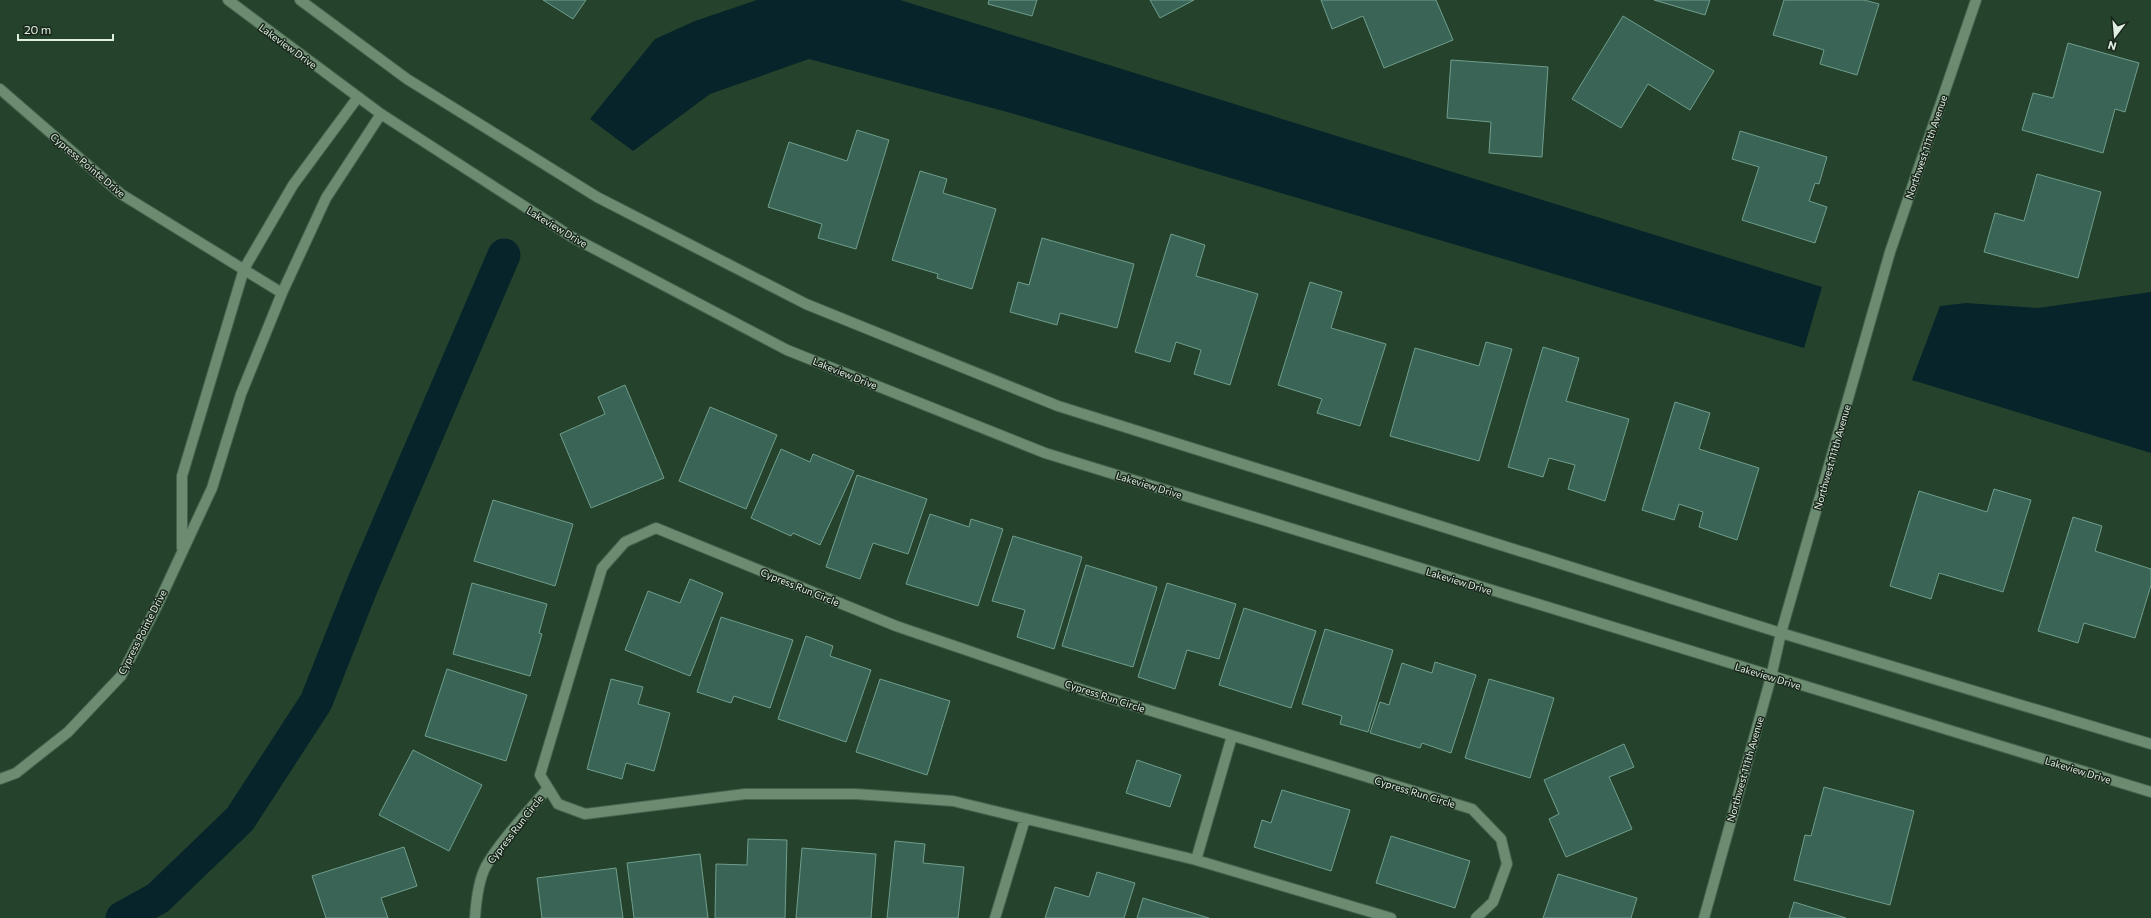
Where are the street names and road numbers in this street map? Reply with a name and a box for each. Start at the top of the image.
street label: Lakeview Drive [257,21,319,71]
street label: Northwest 111th Avenue [1903,94,1949,200]
street label: Cypress Pointe Drive [48,130,128,200]
street label: Lakeview Drive [525,204,589,250]
street label: Lakeview Drive [811,355,879,391]
street label: Northwest 111th Avenue [1811,403,1853,511]
street label: Lakeview Drive [1115,469,1183,501]
street label: Lakeview Drive [1425,565,1493,597]
street label: Cypress Run Circle [759,566,841,608]
street label: Cypress Pointe Drive [115,588,169,676]
street label: Lakeview Drive [1734,660,1802,692]
street label: Cypress Run Circle [1063,677,1147,715]
street label: Northwest 111th Avenue [1724,715,1766,823]
street label: Lakeview Drive [2044,754,2112,786]
street label: Cypress Run Circle [1373,774,1457,810]
street label: Cypress Run Circle [485,792,545,866]

